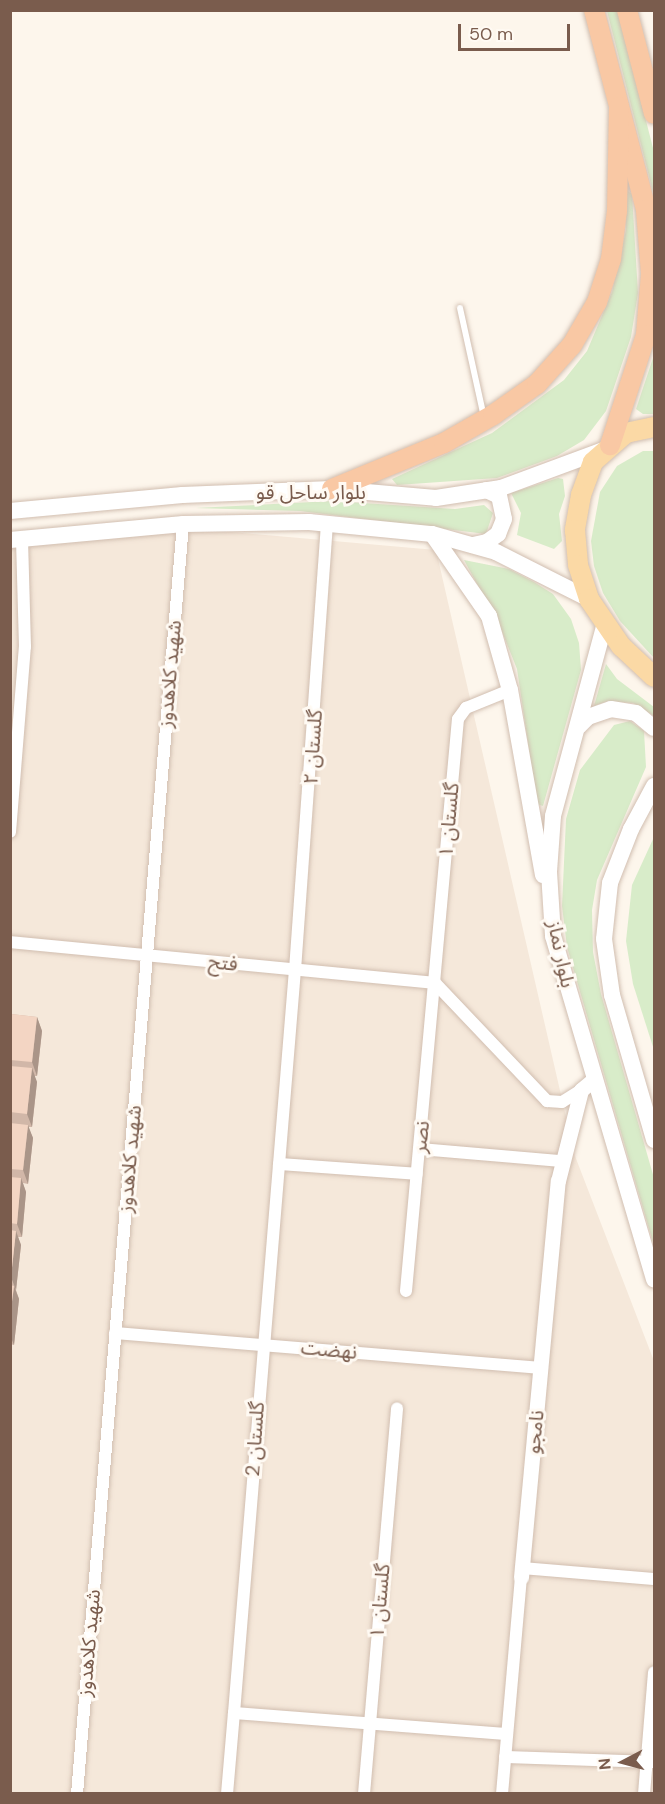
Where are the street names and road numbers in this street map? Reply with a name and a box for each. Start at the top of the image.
street label: بلوار ساحل قو [256,480,366,504]
street label: شهید کلاهدوز [153,619,187,729]
street label: گلستان ۲ [298,709,328,785]
street label: گلستان ۱ [434,782,464,858]
street label: بلوار نماز [542,918,580,990]
street label: فتح [207,950,239,976]
street label: شهید کلاهدوز [113,1104,147,1214]
street label: نصر [407,1120,435,1154]
street label: نهضت [300,1336,358,1364]
street label: گلستان 2 [240,1401,270,1477]
street label: نامجو [521,1409,549,1455]
street label: گلستان ۱ [365,1563,395,1639]
street label: شهید کلاهدوز [72,1588,106,1698]

